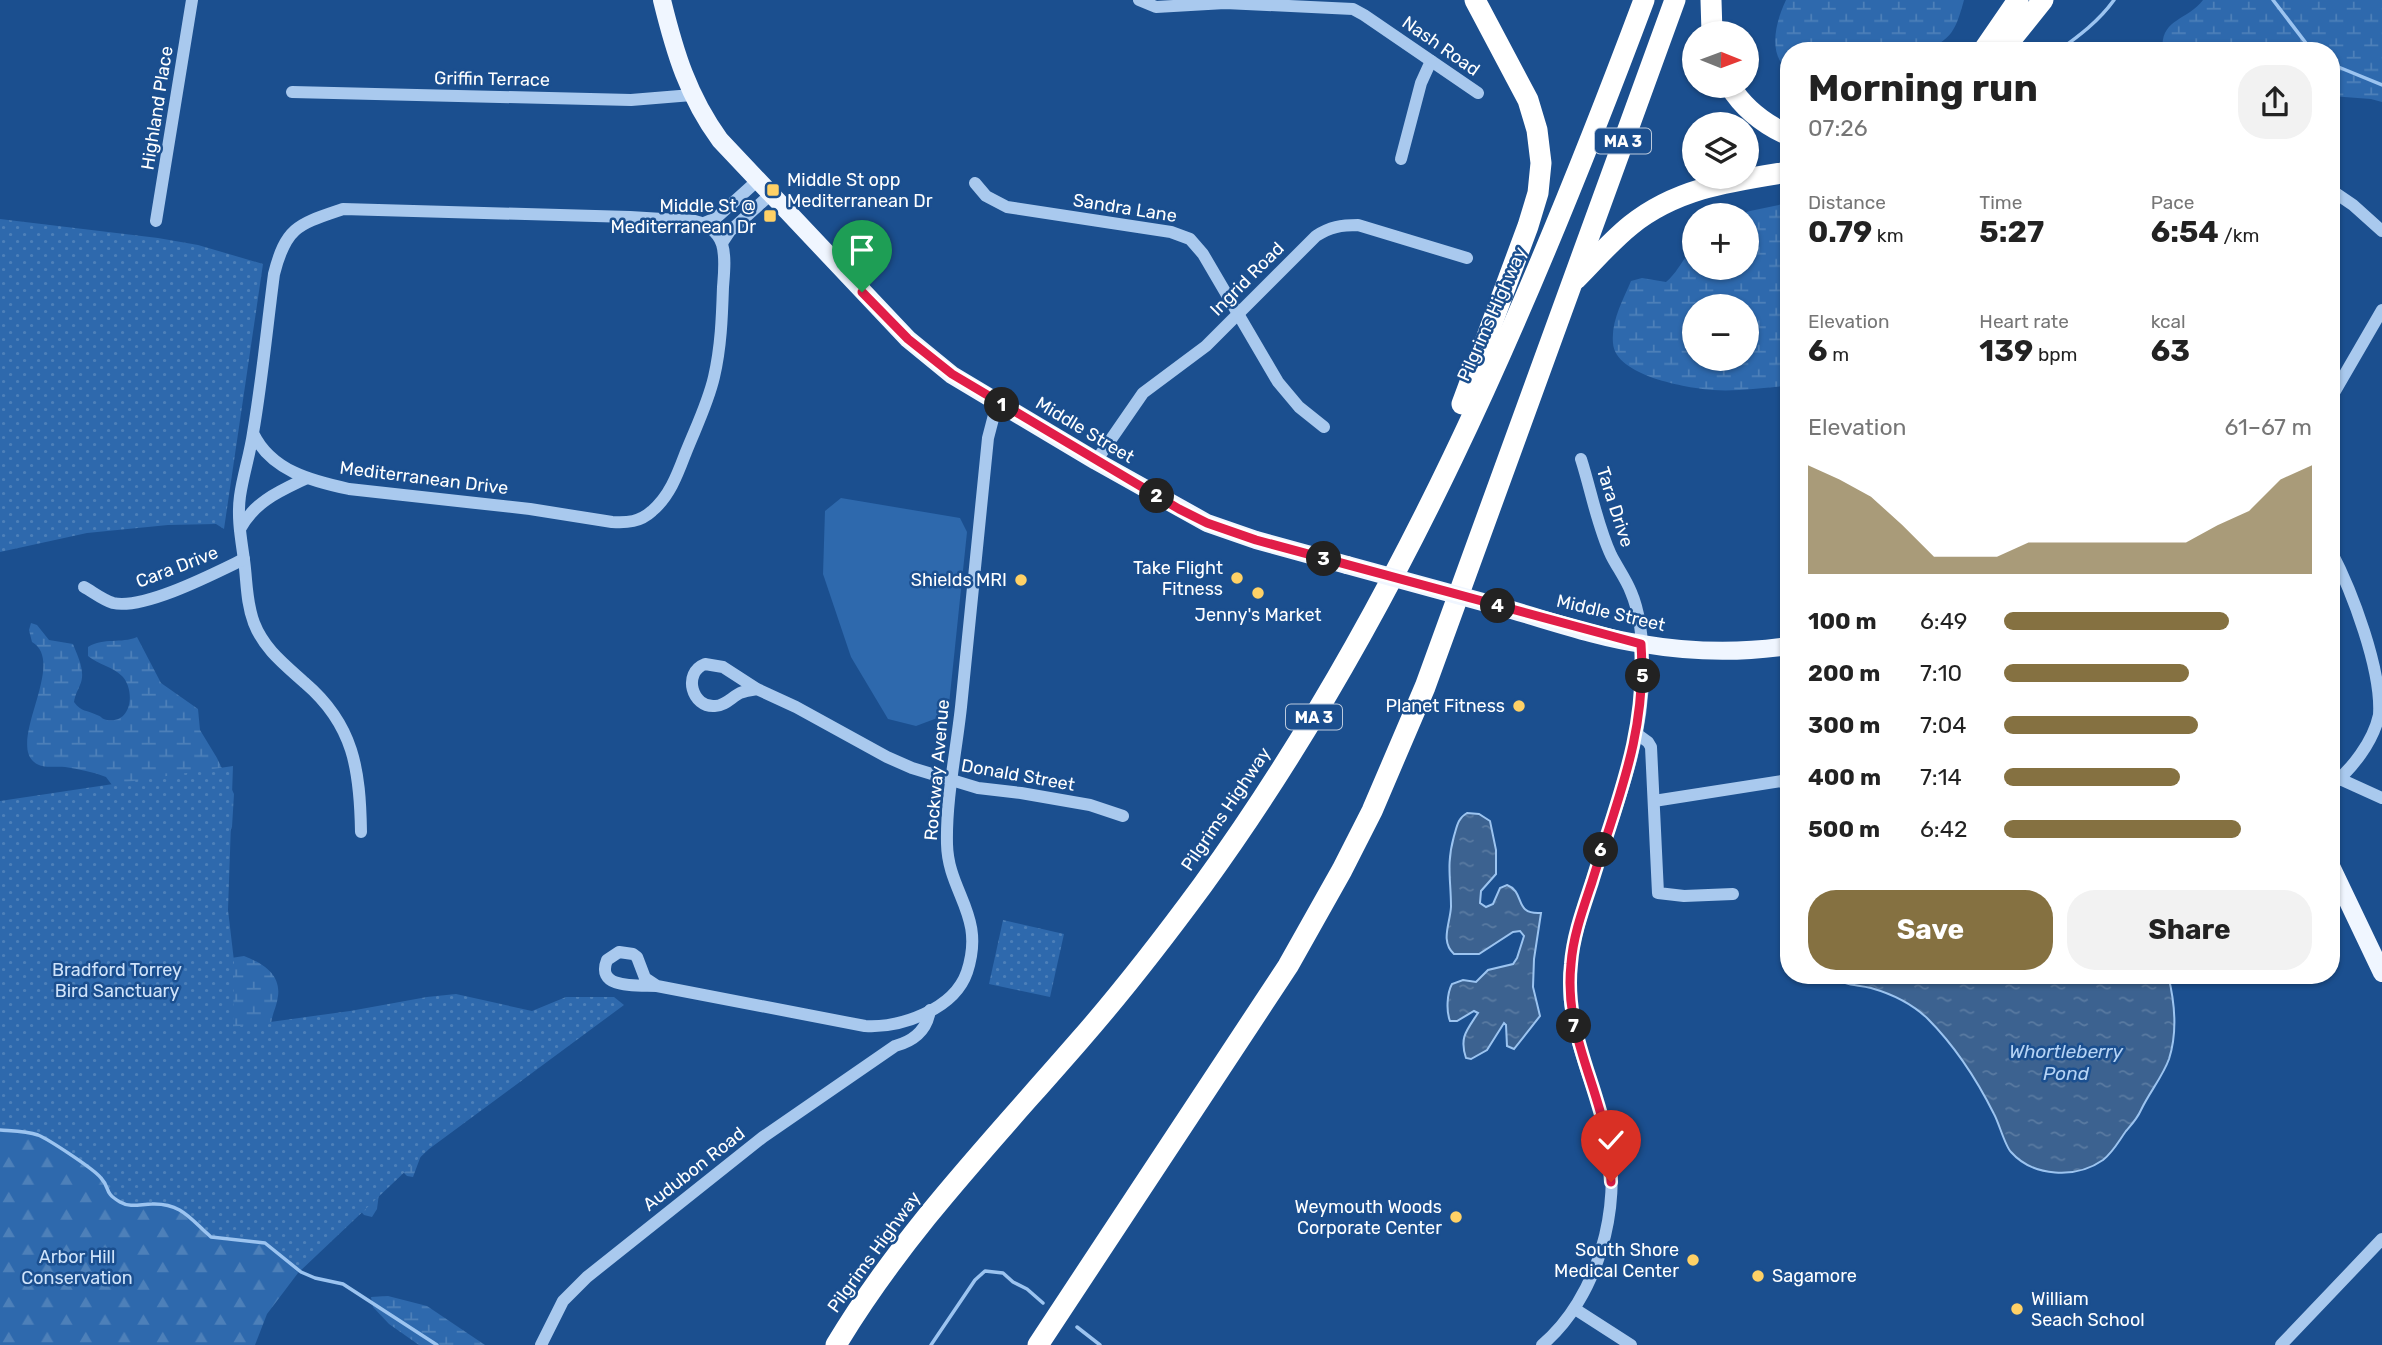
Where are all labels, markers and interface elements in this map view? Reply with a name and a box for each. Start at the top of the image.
street label: Nash Road [1398,11,1484,81]
north arrow [1682,21,1759,98]
map controls [1682,21,1759,371]
street label: Highland Place [136,44,178,172]
text: Morning run [1808,65,2038,111]
button: share [2238,65,2312,139]
street label: Griffin Terrace [434,67,550,91]
button: layers [1682,112,1759,189]
text: 07:26 [1808,114,1868,142]
road number: MA 3 [1595,128,1651,154]
place label: Middle St opp Mediterranean Dr [787,169,933,212]
marker: Middle St opp Mediterranean Dr [765,182,781,198]
street label: Sandra Lane [1071,189,1179,227]
text: Distance [1808,191,1886,214]
text: Time [1979,191,2022,214]
text: Pace [2151,191,2194,214]
place label: Middle St @ Mediterranean Dr [610,195,756,238]
button: + [1682,203,1759,280]
marker: Middle St @ Mediterranean Dr [762,208,778,224]
text: 0.79 [1808,214,1872,250]
text: 5:27 [1979,214,2044,250]
text: 6:54 [2151,214,2219,250]
pin [832,220,892,292]
text: km [1872,224,1904,247]
text: /km [2219,224,2259,247]
icon: arrive [843,231,881,269]
street label: Ingrid Road [1205,237,1289,321]
street label: Pilgrims Highway [1453,243,1531,384]
button: − [1682,294,1759,371]
text: Elevation [1808,310,1889,333]
text: Heart rate [1979,310,2069,333]
text: kcal [2151,310,2186,333]
text: 6 [1808,333,1828,369]
text: 139 [1979,333,2033,369]
text: 63 [2151,333,2190,369]
text: m [1828,343,1849,366]
text: bpm [2033,343,2077,366]
pin: 1 [984,388,1020,422]
street label: Middle Street [1032,392,1138,468]
text: 1 [997,393,1006,416]
text: Elevation [1808,413,1907,441]
text: 61–67 m [2225,413,2312,441]
street label: Mediterranean Drive [338,457,510,499]
street label: Tara Drive [1592,464,1638,550]
pin: 2 [1140,478,1174,514]
text: 2 [1150,484,1163,507]
street label: Cara Drive [133,541,221,593]
pin: 3 [1306,542,1342,576]
text: 3 [1317,547,1330,570]
place label: Take Flight Fitness [1133,557,1223,600]
place label: Shields MRI [911,569,1007,591]
marker: Take Flight Fitness [1229,570,1245,586]
marker: Shields MRI [1013,572,1029,588]
marker: Jenny's Market [1250,585,1266,601]
pin: 4 [1480,588,1516,624]
street label: Middle Street [1554,590,1668,636]
text: 4 [1491,594,1504,617]
place label: Jenny's Market [1194,604,1322,626]
text: 100 m [1808,607,1877,635]
text: 6:49 [1920,607,1968,635]
pin: 5 [1626,658,1660,694]
text: 200 m [1808,659,1880,687]
text: 7:10 [1920,659,1962,687]
text: 5 [1636,664,1649,687]
place label: Planet Fitness [1386,695,1505,717]
marker: Planet Fitness [1511,698,1527,714]
street label: Rockway Avenue [920,699,954,841]
road number: MA 3 [1286,704,1342,730]
text: 300 m [1808,711,1880,739]
text: 7:04 [1920,711,1967,739]
street label: Pilgrims Highway [1176,743,1276,875]
street label: Donald Street [959,754,1077,796]
text: 400 m [1808,763,1881,791]
text: 7:14 [1920,763,1962,791]
text: 500 m [1808,815,1880,843]
text: 6:42 [1920,815,1968,843]
pin: 6 [1584,832,1618,868]
text: 6 [1594,838,1607,861]
button: Save [1808,890,2053,970]
button: Share [2067,890,2312,970]
park label: Bradford Torrey Bird Sanctuary [52,959,182,1002]
pin: 7 [1556,1009,1592,1044]
text: 7 [1568,1014,1579,1037]
water label: Whortleberry Pond [2009,1040,2124,1085]
pin [1581,1110,1641,1182]
icon: check [1592,1121,1630,1159]
street label: Audubon Road [639,1122,749,1216]
street label: Pilgrims Highway [823,1187,925,1317]
place label: Weymouth Woods Corporate Center [1294,1196,1442,1239]
marker: Weymouth Woods Corporate Center [1448,1209,1464,1225]
place label: South Shore Medical Center [1554,1239,1679,1282]
park label: Arbor Hill Conservation [21,1246,133,1289]
marker: South Shore Medical Center [1685,1252,1701,1268]
place label: Sagamore [1772,1265,1857,1287]
marker: Sagamore [1750,1268,1766,1284]
place label: William Seach School [2031,1288,2145,1331]
marker: William Seach School [2009,1301,2025,1317]

